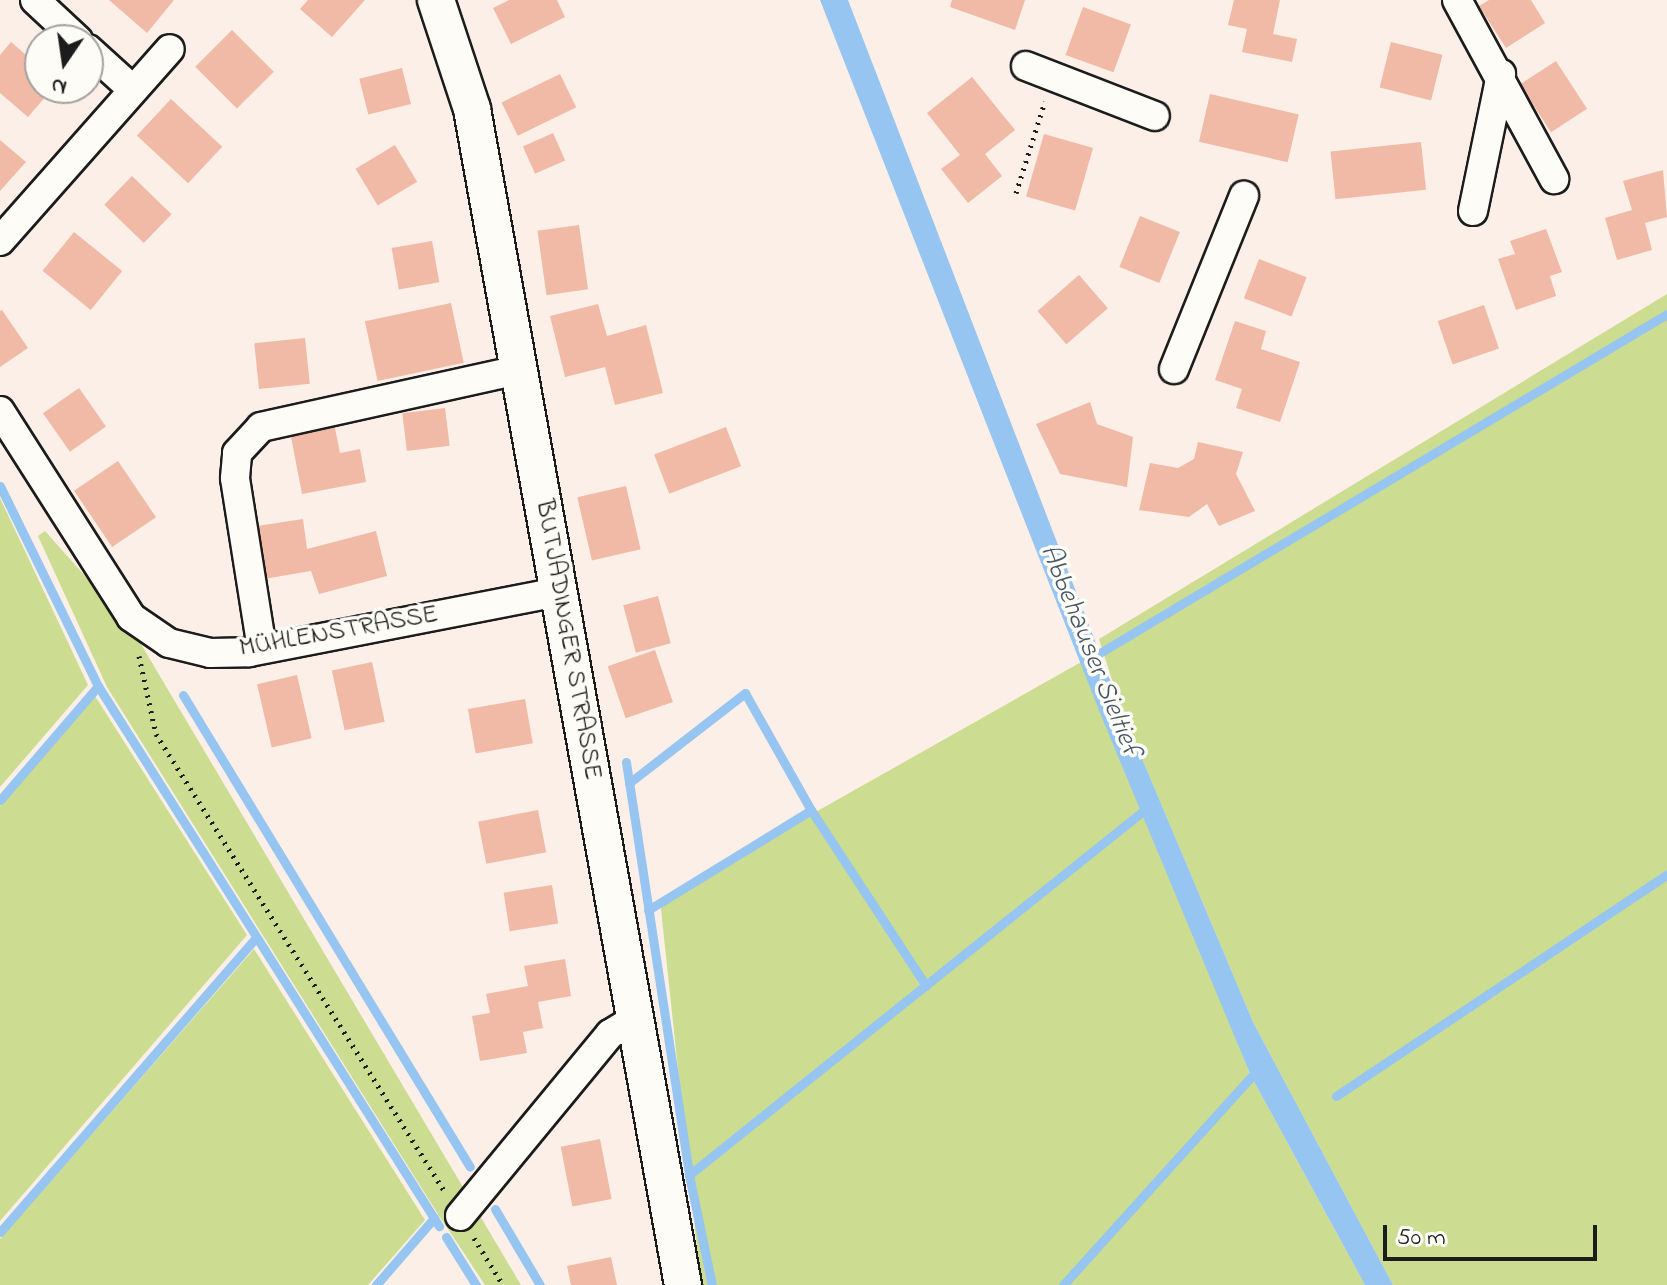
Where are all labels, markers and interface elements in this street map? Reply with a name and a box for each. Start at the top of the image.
north arrow [24,24,104,104]
text: N [48,68,70,103]
street label: BUTJADINGER STRASSE [527,497,607,783]
water label: Abbehauser Sieltief [1031,540,1147,762]
street label: MÜHLENSTRASSE [237,600,441,666]
scale bar [1387,1209,1601,1259]
text: 50 m [1397,1221,1446,1256]

